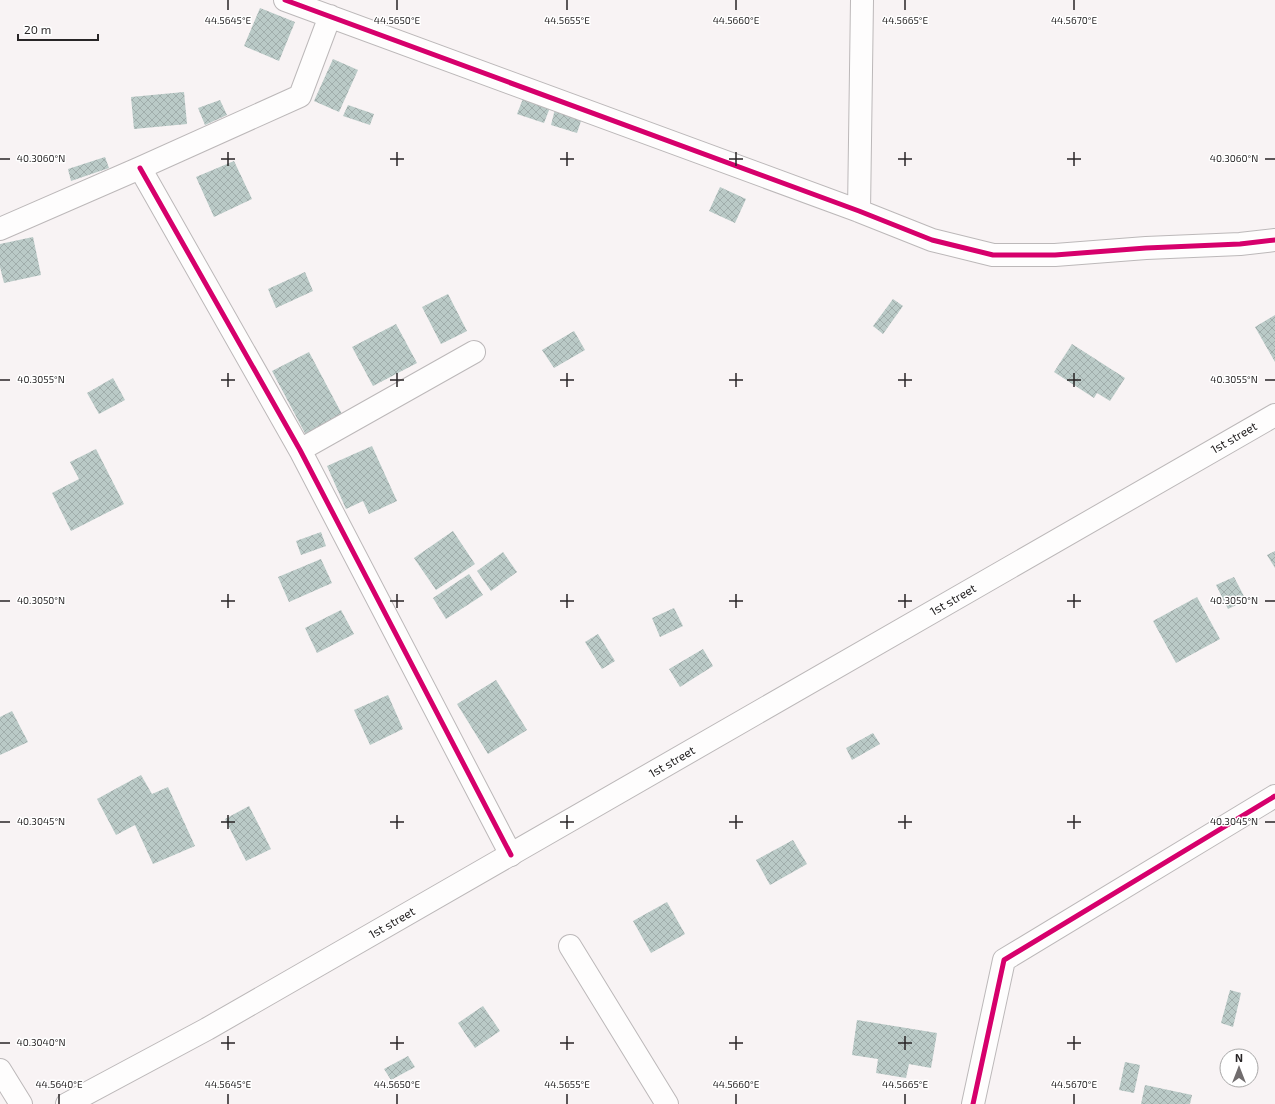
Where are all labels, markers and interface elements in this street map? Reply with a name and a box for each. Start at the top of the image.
text: 44.5645°E [205,14,252,26]
text: 44.5650°E [374,14,421,26]
text: 44.5655°E [544,14,590,26]
text: 44.5660°E [713,14,760,26]
text: 44.5665°E [882,14,928,26]
text: 44.5670°E [1051,14,1097,26]
scale bar [18,16,98,42]
text: 20 m [24,22,51,36]
text: 40.3060°N [17,152,65,164]
text: 40.3060°N [1210,152,1258,164]
text: 40.3055°N [17,373,65,385]
text: 40.3055°N [1210,373,1258,385]
street label: 1st street [1208,418,1259,456]
street label: 1st street [927,580,978,618]
text: 40.3050°N [17,594,65,606]
text: 40.3050°N [1210,594,1258,606]
street label: 1st street [646,742,697,780]
text: 40.3045°N [17,815,65,827]
text: 40.3045°N [1210,815,1258,827]
street label: 1st street [366,903,417,941]
text: 40.3040°N [17,1036,65,1048]
north arrow [1219,1048,1259,1088]
text: N [1235,1051,1243,1064]
text: 44.5640°E [35,1078,83,1090]
text: 44.5645°E [205,1078,252,1090]
text: 44.5650°E [374,1078,421,1090]
text: 44.5655°E [544,1078,590,1090]
text: 44.5660°E [713,1078,760,1090]
text: 44.5665°E [882,1078,928,1090]
text: 44.5670°E [1051,1078,1097,1090]

